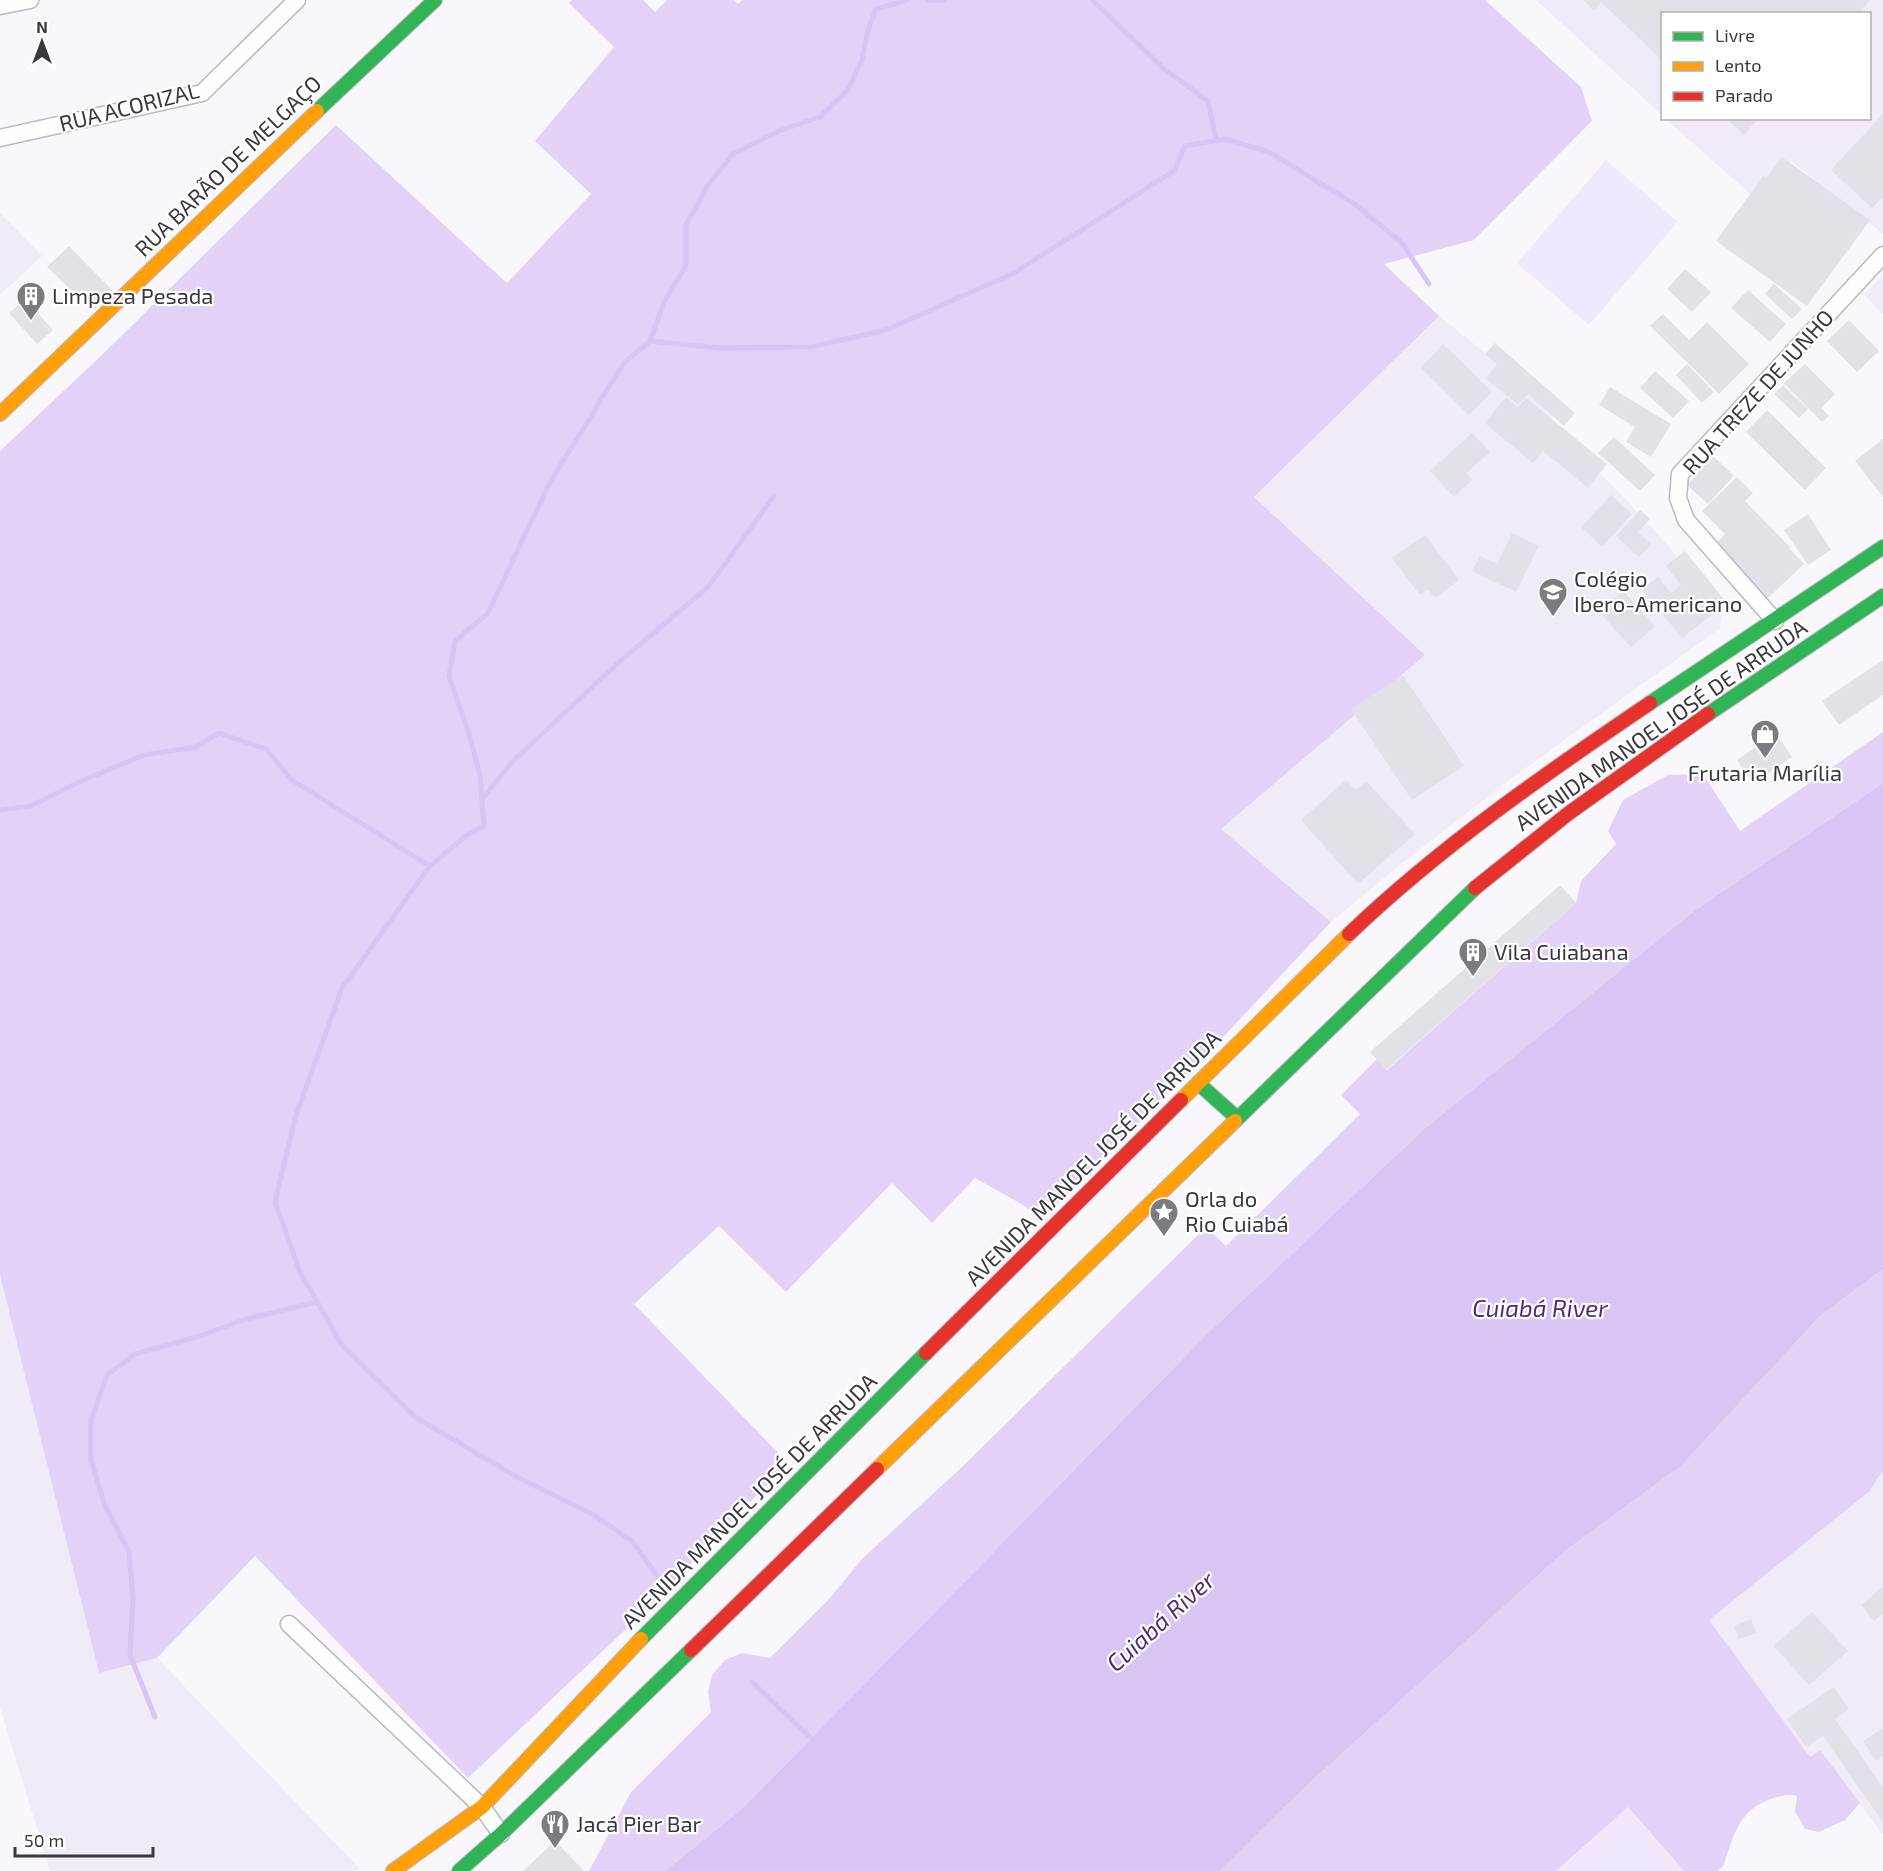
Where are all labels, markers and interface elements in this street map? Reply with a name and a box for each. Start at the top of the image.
north arrow [12,12,72,72]
legend [1661,12,1871,120]
text: N [36,17,48,36]
text: Livre [1715,24,1755,46]
text: Lento [1715,54,1761,76]
street label: RUA BARÃO DE MELGAÇO [129,69,327,263]
street label: RUA ACORIZAL [56,76,201,136]
text: Parado [1715,84,1773,106]
building icon: Limpeza Pesada [15,280,47,322]
place label: Limpeza Pesada [52,282,213,308]
street label: RUA TREZE DE JUNHO [1676,304,1838,479]
place label: Colégio Ibero-Americano [1574,565,1742,616]
school or university icon: Colégio Ibero-Americano [1537,576,1569,618]
street label: AVENIDA MANOEL JOSÉ DE ARRUDA [1510,613,1812,835]
shop icon: Frutaria Marília [1749,718,1781,760]
place label: Frutaria Marília [1688,759,1842,785]
building icon: Vila Cuiabana [1457,936,1489,978]
place label: Vila Cuiabana [1494,938,1628,964]
street label: AVENIDA MANOEL JOSÉ DE ARRUDA [959,1024,1225,1290]
place label: Orla do Rio Cuiabá [1185,1185,1289,1236]
place icon: Orla do Rio Cuiabá [1148,1196,1180,1238]
water label: Cuiabá River [1472,1293,1608,1322]
street label: AVENIDA MANOEL JOSÉ DE ARRUDA [615,1367,881,1633]
water label: Cuiabá River [1100,1564,1220,1677]
restaurant icon: Jacá Pier Bar [539,1808,571,1850]
place label: Jacá Pier Bar [576,1810,702,1836]
scale bar [15,1820,153,1858]
text: 50 m [24,1829,64,1851]

